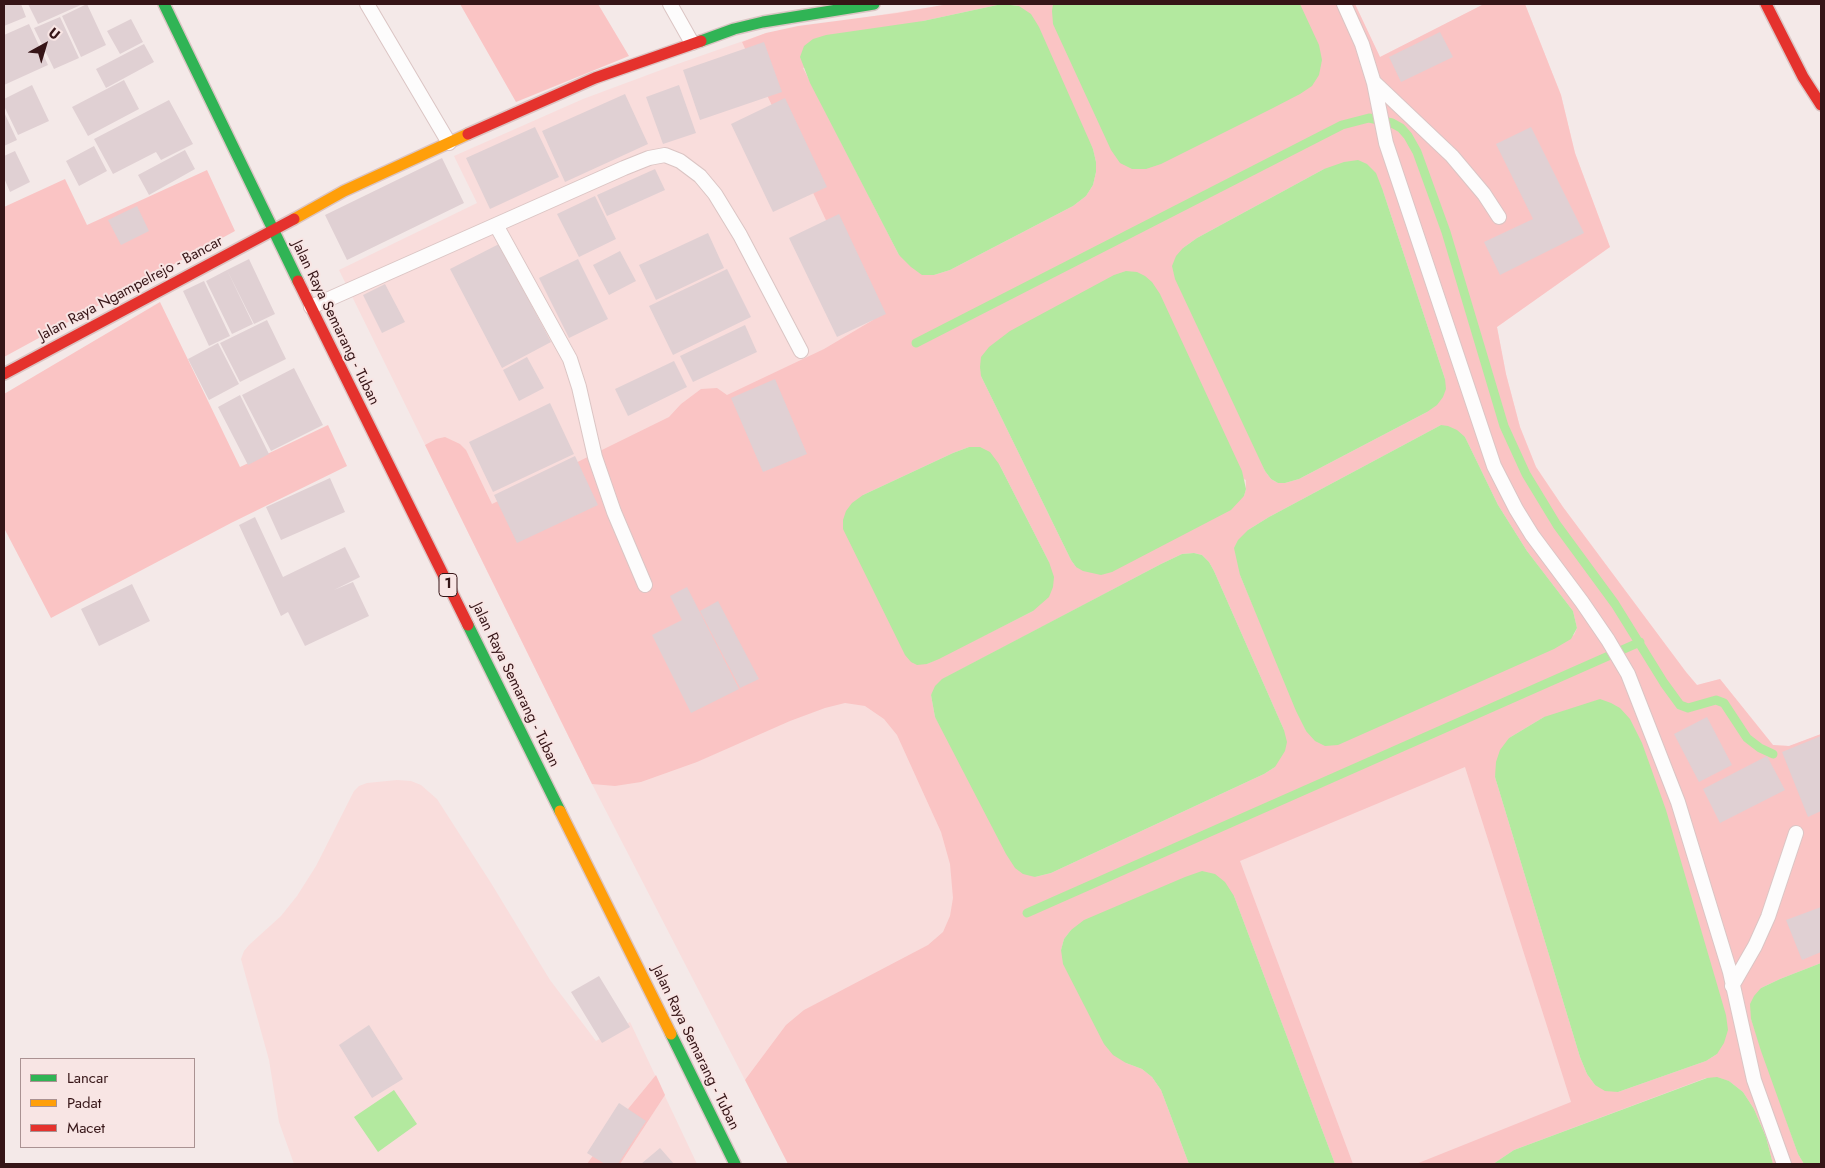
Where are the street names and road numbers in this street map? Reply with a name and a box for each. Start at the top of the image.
street label: Jalan Raya Ngampelrejo - Bancar [36,233,226,345]
street label: Jalan Raya Semarang - Tuban [287,238,383,408]
road number: 1 [439,574,457,596]
street label: Jalan Raya Semarang - Tuban [467,600,563,770]
street label: Jalan Raya Semarang - Tuban [647,963,743,1133]

